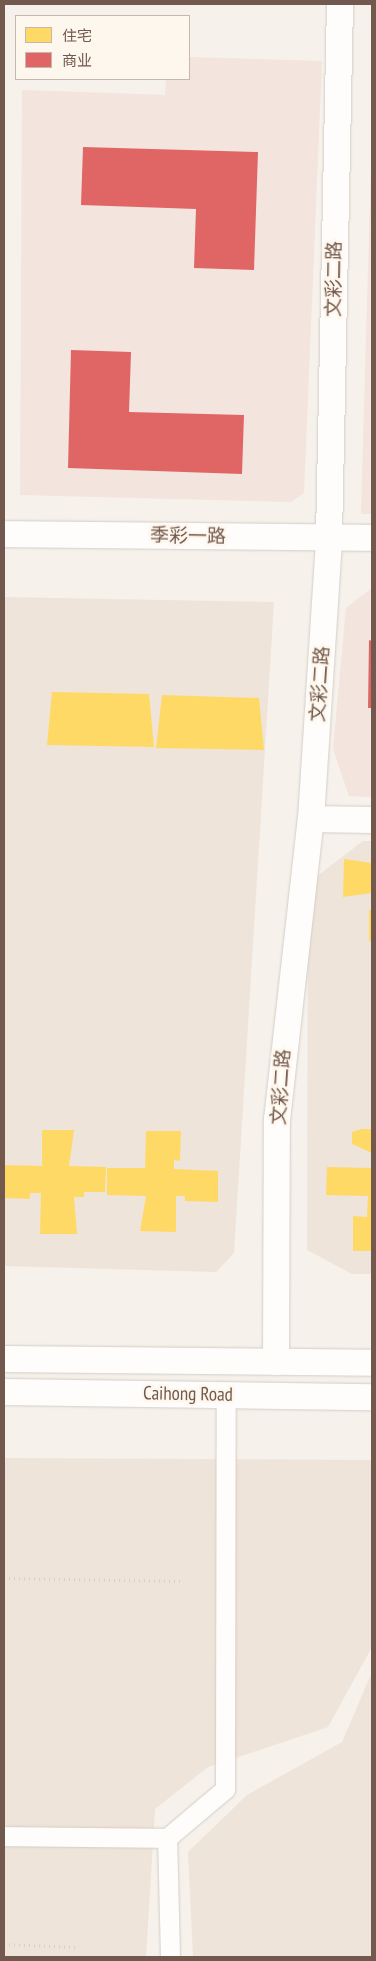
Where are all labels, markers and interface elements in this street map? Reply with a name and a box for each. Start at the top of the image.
legend [15,15,190,80]
text: 住宅 [62,26,92,45]
text: 商业 [62,51,92,70]
street label: 文彩二路 [322,241,346,317]
street label: 季彩一路 [150,524,226,548]
street label: 文彩二路 [306,645,334,723]
street label: 文彩二路 [267,1048,295,1126]
street label: Caihong Road [143,1382,233,1406]

